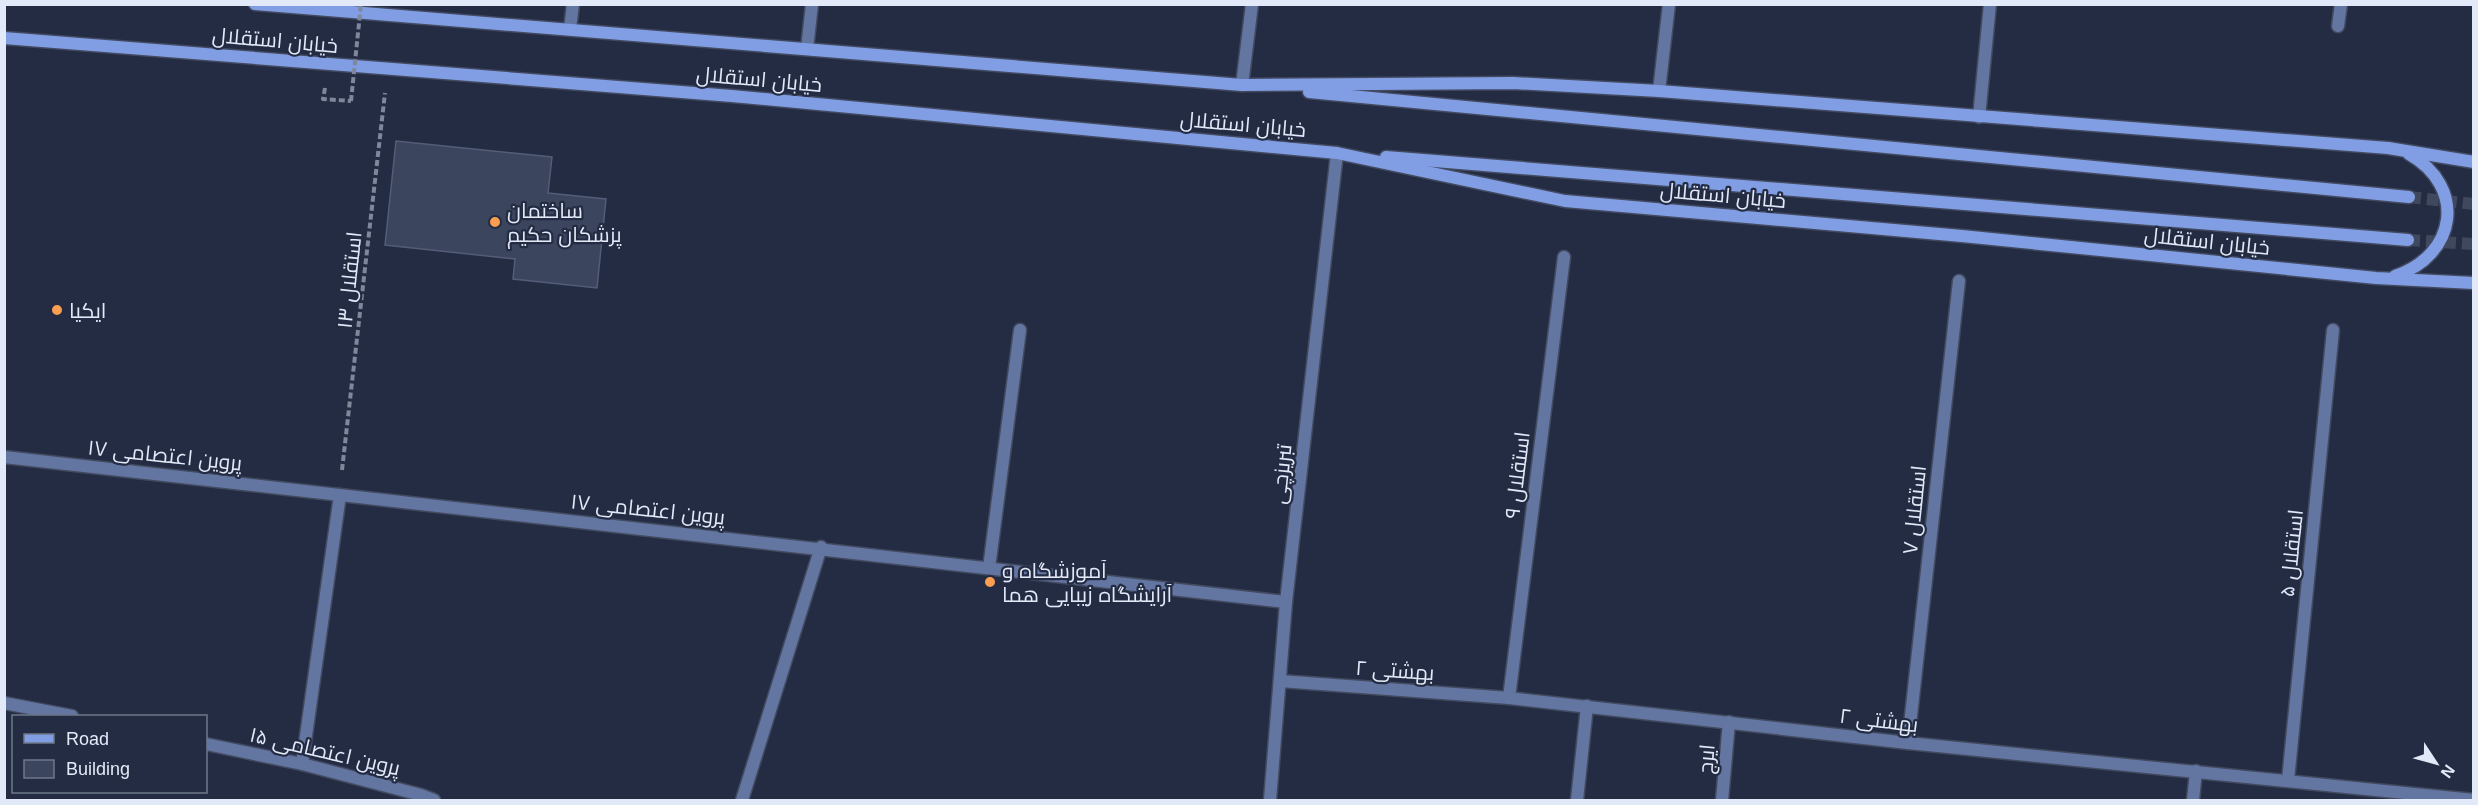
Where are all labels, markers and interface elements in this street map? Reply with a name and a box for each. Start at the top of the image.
street label: خیابان استقلال [211,23,339,59]
street label: خیابان استقلال [695,62,823,98]
street label: خیابان استقلال [1179,107,1307,143]
street label: خیابان استقلال [1659,178,1787,214]
place label: ساختمان پزشکان حکیم [507,199,622,249]
marker: ساختمان پزشکان حکیم [488,215,502,229]
street label: خیابان استقلال [2143,223,2271,261]
street label: استقلال ۱۳ [332,230,368,330]
place label: ایکیا [69,299,106,322]
marker: ایکیا [50,303,64,317]
street label: استقلال ۹ [1500,430,1536,520]
street label: پروین اعتصامی ۱۷ [86,435,244,478]
street label: تبریزچی [1266,442,1299,505]
street label: استقلال ۷ [1898,464,1932,556]
street label: پروین اعتصامی ۱۷ [569,489,727,532]
street label: استقلال ۵ [2275,508,2309,598]
place label: آموزشگاه و آرایشگاه زیبایی هما [1002,559,1173,608]
marker: آموزشگاه و آرایشگاه زیبایی هما [983,575,997,589]
street label: بهشتی ۲ [1355,656,1435,686]
street label: بهشتی ۲ [1838,704,1920,738]
legend [12,715,207,793]
street label: پروین اعتصامی ۱۵ [247,723,403,783]
text: Road [66,729,109,749]
north arrow [2406,733,2466,793]
street label: ایرج [1693,743,1722,775]
text: Building [66,759,130,779]
text: N [2437,762,2458,781]

